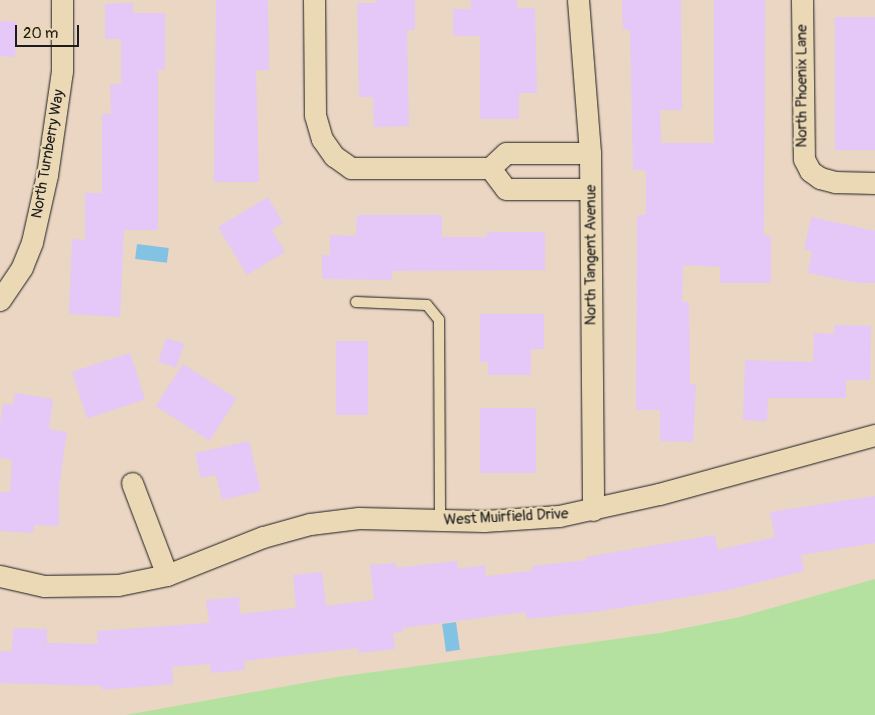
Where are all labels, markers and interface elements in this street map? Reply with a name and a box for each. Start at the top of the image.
scale bar [18,15,81,47]
text: 20 m [23,24,58,43]
street label: North Phoenix Lane [793,24,811,148]
street label: North Turnberry Way [28,88,68,220]
street label: North Tangent Avenue [582,185,600,325]
street label: West Muirfield Drive [443,505,569,529]

